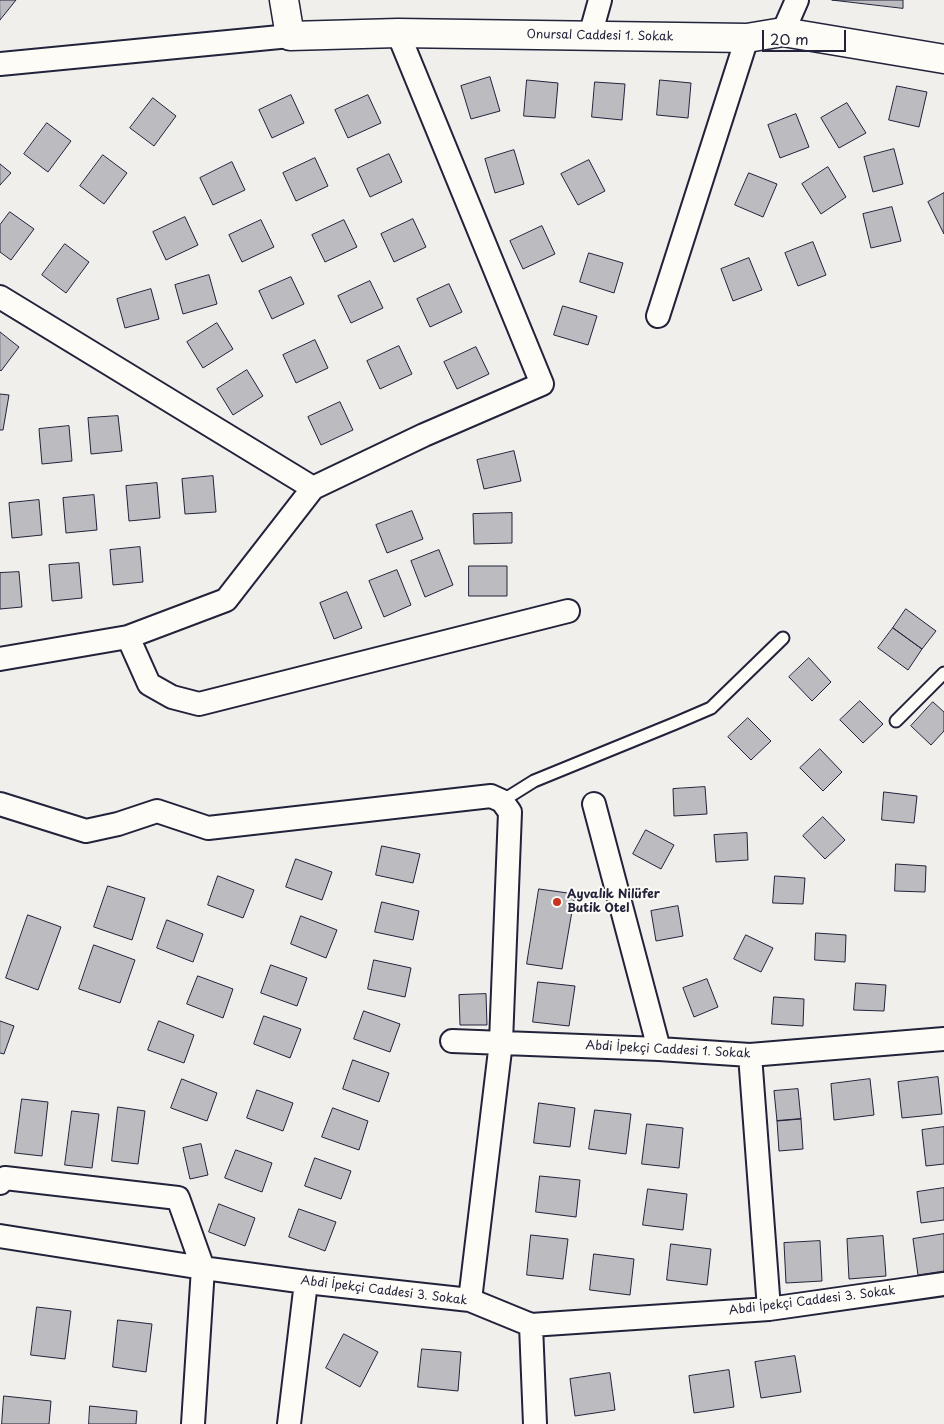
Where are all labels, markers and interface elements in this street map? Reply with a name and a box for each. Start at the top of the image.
scale bar [764,20,848,52]
text: 20 m [770,27,809,50]
street label: Onursal Caddesi 1. Sokak [526,28,674,44]
place label: Ayvalık Nilüfer Butik Otel [567,888,660,916]
marker: Ayvalık Nilüfer Butik Otel [551,896,563,908]
street label: Abdi İpekçi Caddesi 1. Sokak [585,1038,751,1062]
street label: Abdi İpekçi Caddesi 3. Sokak [300,1274,468,1308]
street label: Abdi İpekçi Caddesi 3. Sokak [728,1284,896,1318]

